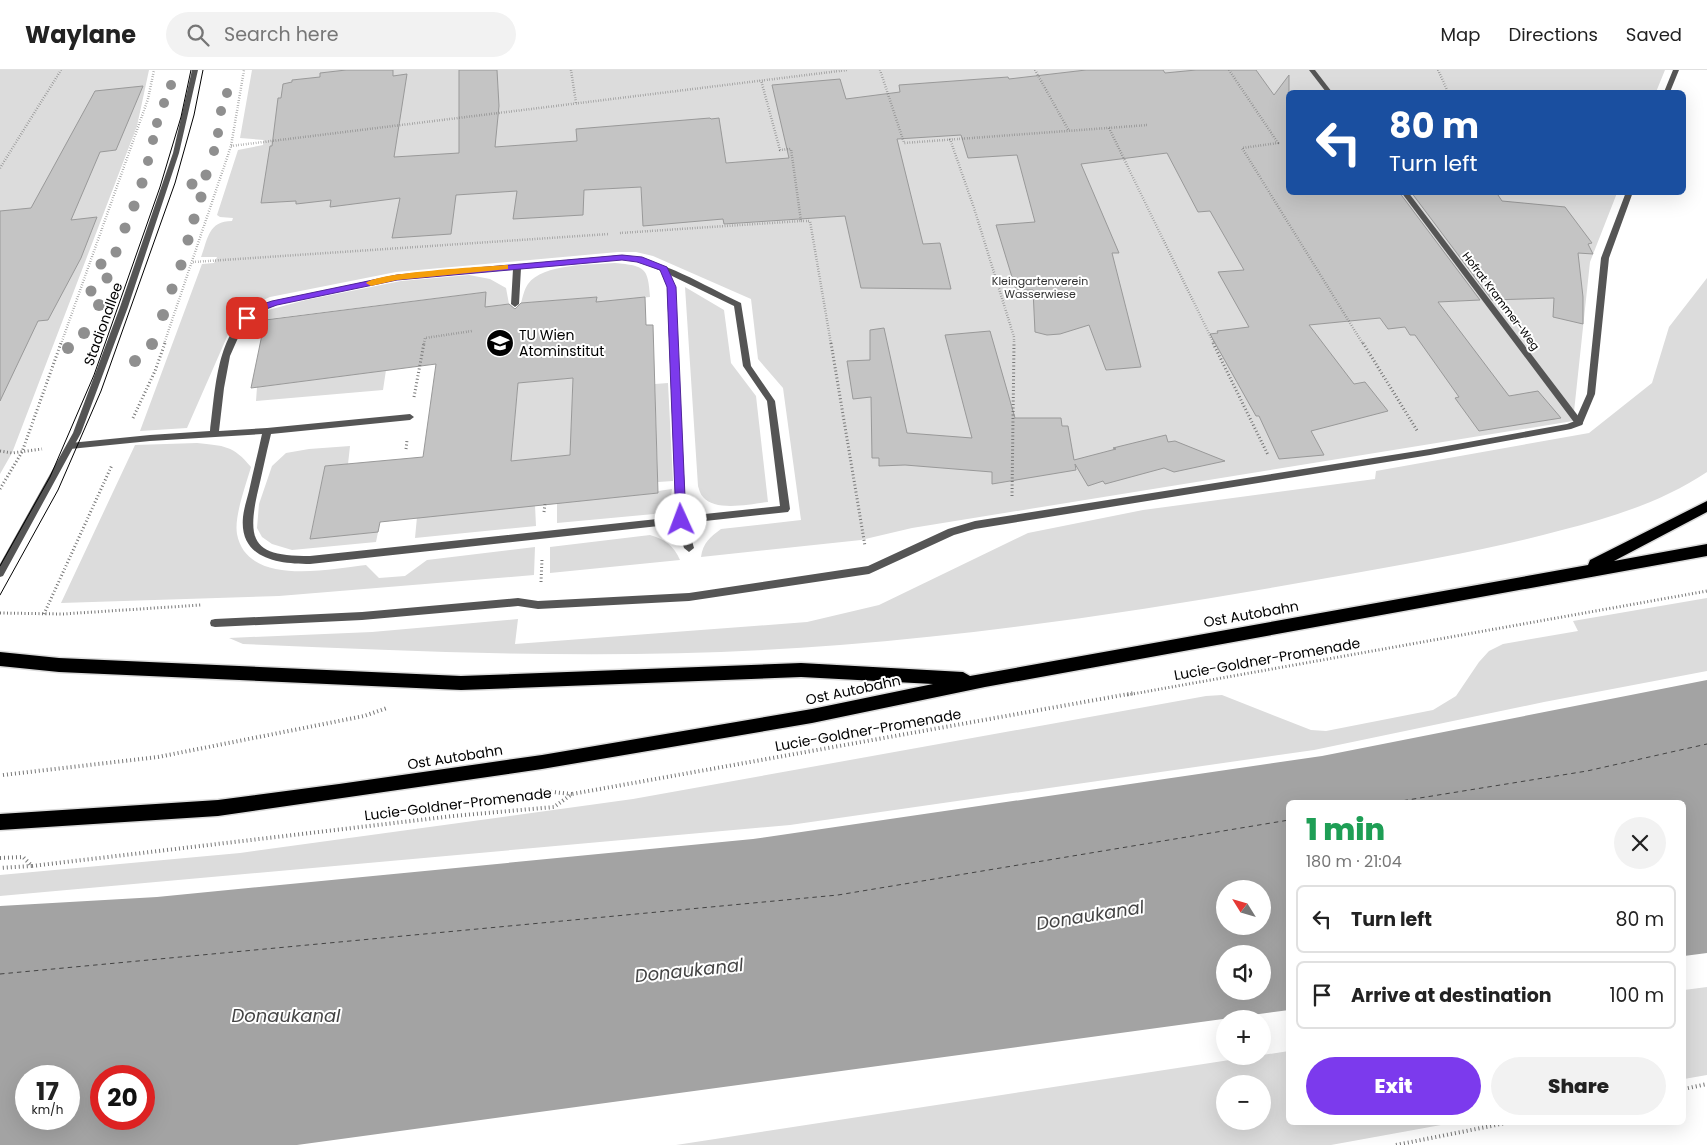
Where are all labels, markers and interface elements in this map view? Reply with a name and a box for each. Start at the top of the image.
search box [166,12,516,57]
text: Waylane [25,18,136,51]
icon: search [184,21,212,49]
text: Search here [224,21,339,48]
text: Map [1441,22,1480,47]
text: Directions [1508,22,1598,47]
text: Saved [1626,22,1682,47]
text: 80 m [1389,101,1479,150]
icon: left [1306,110,1371,175]
text: Turn left [1389,148,1477,179]
street label: Hofrat Krammer-Weg [1459,248,1543,354]
park label: Kleingartenverein Wasserwiese [992,273,1088,302]
street label: Stadionallee [79,279,127,368]
pin [226,297,268,339]
icon: arrive [233,304,261,332]
place label: TU Wien Atominstitut [519,325,604,361]
school or university icon: TU Wien Atominstitut [485,328,515,358]
position arrow [654,493,706,545]
street label: Ost Autobahn [1202,596,1300,632]
street label: Lucie-Goldner-Promenade [1172,633,1362,685]
street label: Ost Autobahn [804,670,902,710]
street label: Lucie-Goldner-Promenade [773,704,963,756]
street label: Ost Autobahn [406,740,504,774]
street label: Lucie-Goldner-Promenade [363,783,553,825]
text: 1 min [1306,808,1385,851]
button: close [1614,817,1666,869]
text: 180 m · 21:04 [1306,850,1402,873]
north arrow [1216,880,1271,935]
map controls [1216,880,1271,1130]
water label: Donaukanal [1034,894,1146,936]
icon: left [1308,905,1336,933]
text: Turn left [1351,906,1432,933]
text: 80 m [1615,906,1664,933]
button: sound [1216,945,1271,1000]
water label: Donaukanal [633,952,745,988]
icon: arrive [1308,981,1336,1009]
text: Arrive at destination [1351,982,1552,1009]
text: 100 m [1609,982,1664,1009]
water label: Donaukanal [231,1003,341,1028]
button: + [1216,1010,1271,1065]
button: Exit [1306,1057,1481,1115]
button: Share [1491,1057,1666,1115]
speed limit sign: 20 [90,1065,155,1130]
text: 17 [36,1074,59,1109]
button: − [1216,1075,1271,1130]
text: km/h [32,1101,63,1118]

